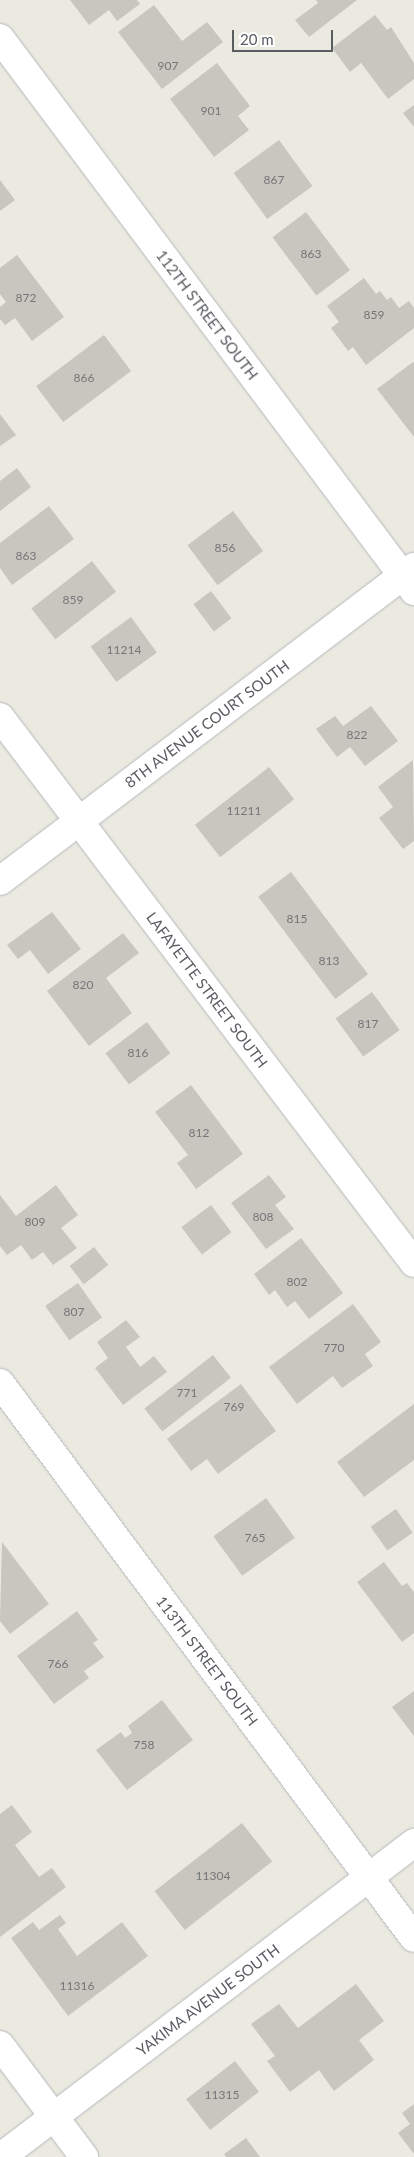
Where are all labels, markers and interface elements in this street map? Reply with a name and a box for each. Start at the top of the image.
scale bar [234,20,335,52]
text: 20 m [240,30,274,48]
house number: 907 [158,59,178,73]
house number: 901 [201,104,221,118]
house number: 867 [264,173,284,187]
street label: 112TH STREET SOUTH [152,246,262,384]
house number: 863 [301,247,321,261]
house number: 872 [16,291,36,305]
house number: 859 [364,308,384,322]
house number: 866 [74,371,94,385]
house number: 856 [215,541,235,555]
house number: 863 [16,549,36,563]
house number: 859 [63,593,83,607]
house number: 11214 [107,643,141,657]
street label: 8TH AVENUE COURT SOUTH [121,656,293,792]
house number: 822 [347,728,367,742]
house number: 11211 [227,804,261,818]
street label: LAFAYETTE STREET SOUTH [142,908,272,1072]
house number: 815 [287,912,307,926]
house number: 813 [319,954,339,968]
house number: 820 [73,978,93,992]
house number: 817 [358,1017,378,1031]
house number: 816 [128,1046,148,1060]
house number: 812 [189,1126,209,1140]
house number: 808 [253,1210,273,1224]
house number: 809 [25,1215,45,1229]
house number: 802 [287,1275,307,1289]
house number: 807 [64,1305,84,1319]
house number: 770 [324,1341,344,1355]
house number: 771 [177,1386,197,1400]
house number: 769 [224,1400,244,1414]
house number: 765 [245,1531,265,1545]
street label: 113TH STREET SOUTH [152,1592,262,1730]
house number: 766 [48,1657,68,1671]
house number: 758 [134,1738,154,1752]
house number: 11304 [196,1869,230,1883]
street label: YAKIMA AVENUE SOUTH [133,1940,283,2060]
house number: 11316 [60,1979,94,1993]
house number: 11315 [205,2088,239,2102]

